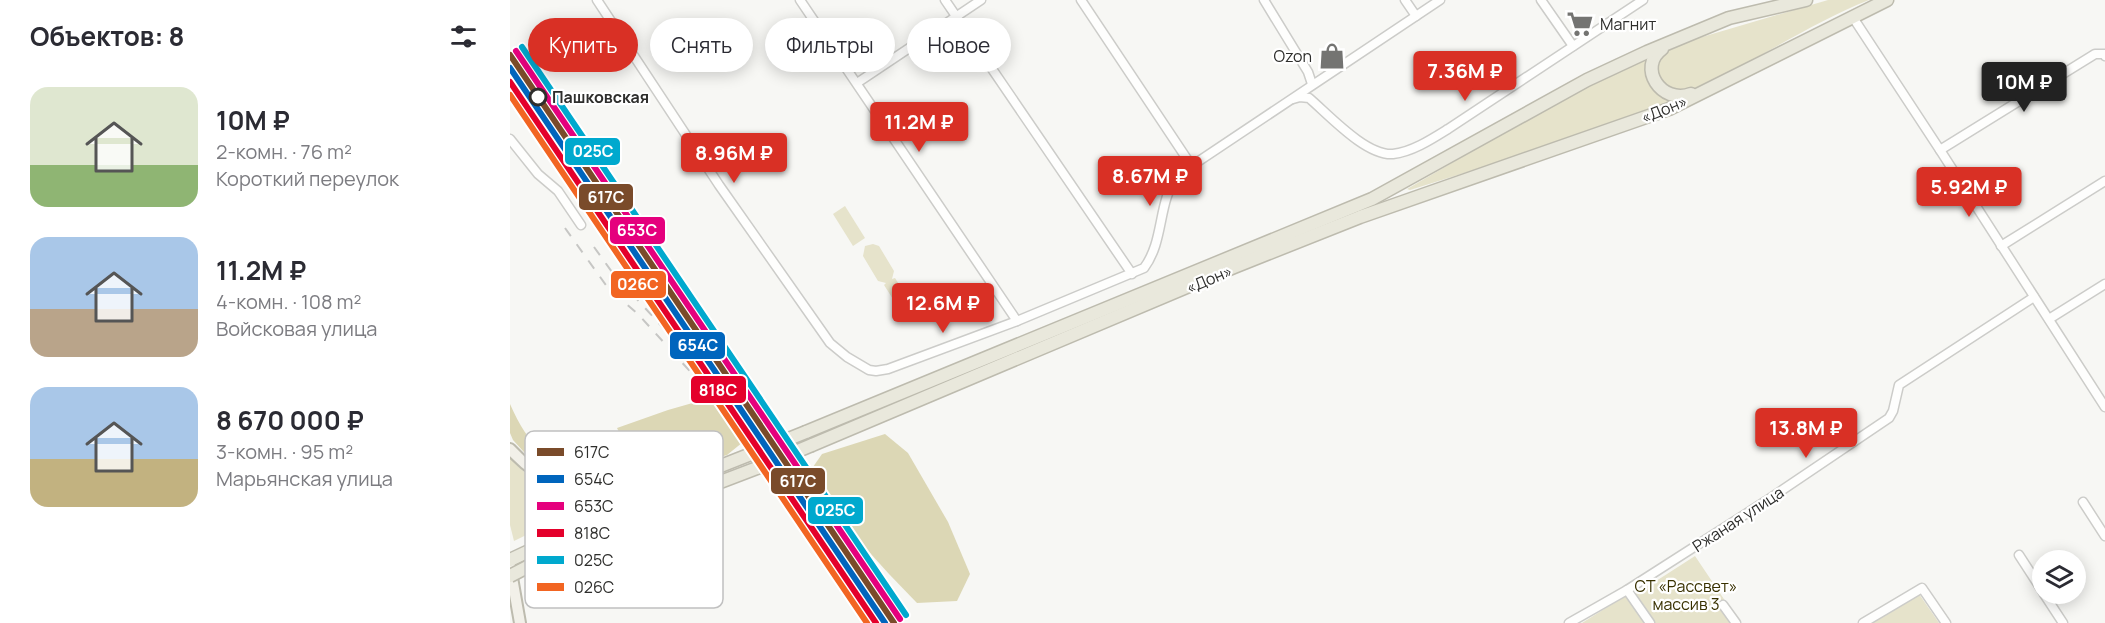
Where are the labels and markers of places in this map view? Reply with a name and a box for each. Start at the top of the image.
supermarket icon: Магнит [1565,9,1595,39]
place label: Магнит [1600,13,1656,35]
shop icon: Ozon [1317,41,1347,71]
place label: Ozon [1274,45,1312,67]
pin: 7.36M ₽ [1410,51,1520,102]
pin: 10M ₽ [1982,62,2066,113]
place label: Пашковская [552,86,649,108]
marker: Пашковская [529,88,547,106]
pin: 11.2M ₽ [864,102,974,153]
pin: 8.96M ₽ [679,133,789,184]
pin: 8.67M ₽ [1095,156,1205,207]
pin: 5.92M ₽ [1914,167,2024,218]
pin: 12.6M ₽ [888,283,998,334]
pin: 13.8M ₽ [1751,408,1861,459]

